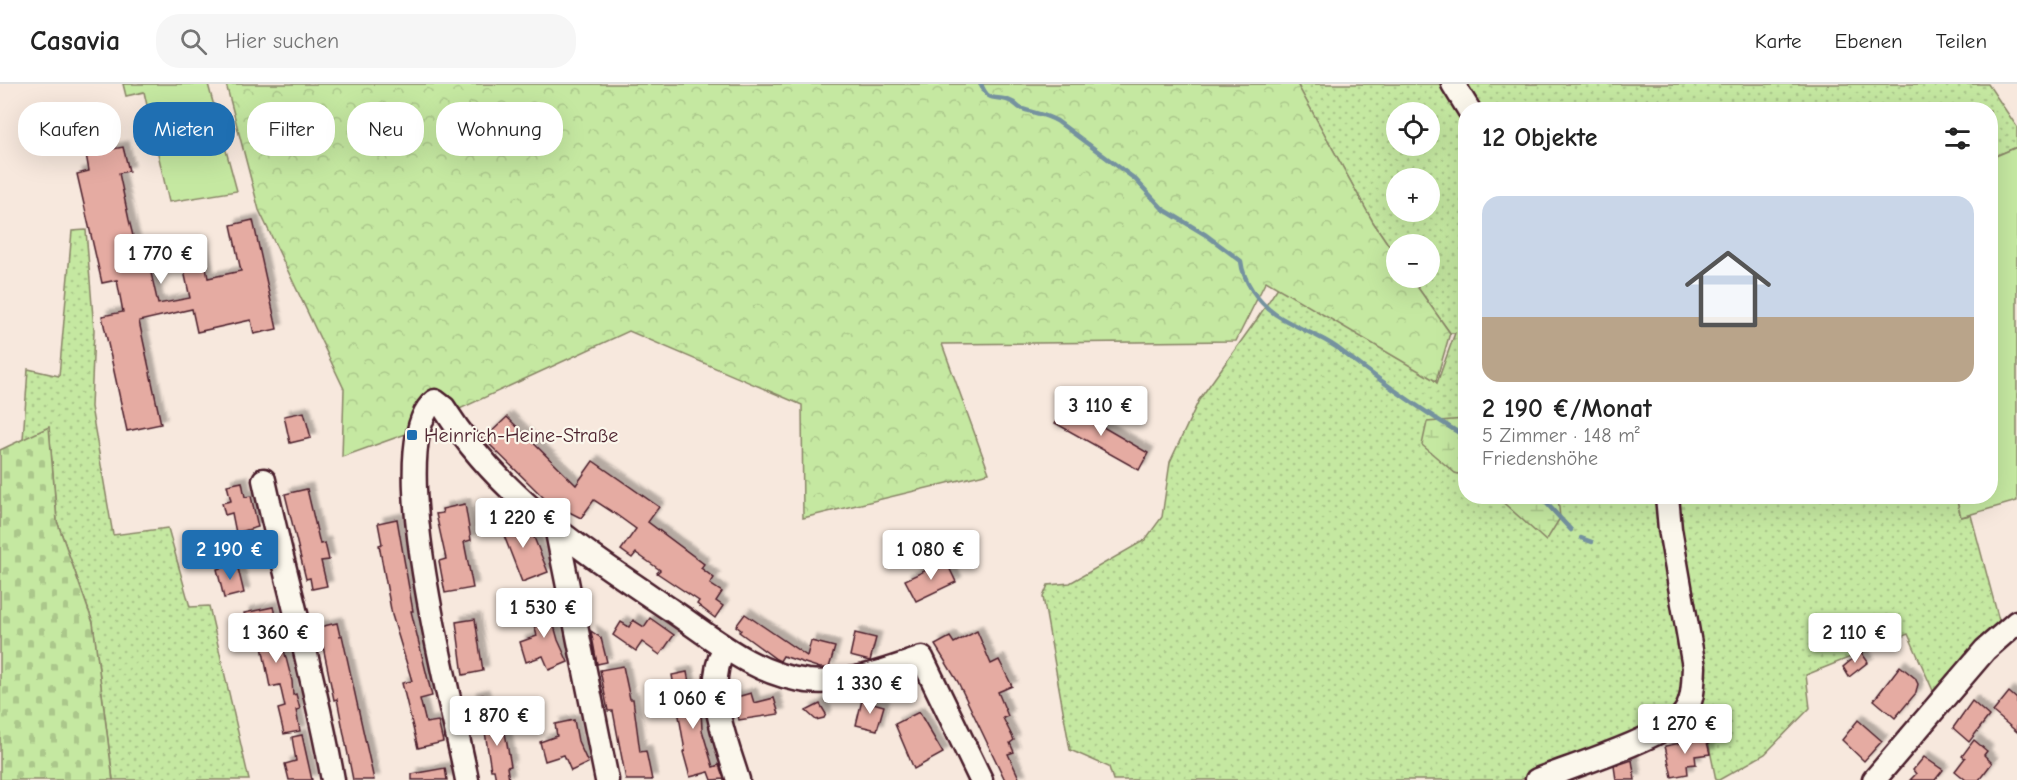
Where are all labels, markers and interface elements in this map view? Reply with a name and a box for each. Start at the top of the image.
search box [156,14,576,68]
text: Casavia [30,25,120,57]
icon: search [177,25,210,58]
text: Hier suchen [225,28,339,54]
text: Karte [1755,29,1802,53]
text: Ebenen [1835,29,1903,53]
text: Teilen [1936,29,1987,53]
chip: Kaufen [18,102,121,156]
chip: Mieten [133,102,235,156]
chip: Filter [247,102,335,156]
chip: Neu [347,102,424,156]
chip: Wohnung [436,102,563,156]
map controls [1386,102,1440,288]
button: locate [1386,102,1440,156]
icon: filters [1941,122,1974,155]
text: 12 Objekte [1482,123,1598,153]
button: + [1386,168,1440,222]
pin: 1 770 € [106,234,216,285]
button: − [1386,234,1440,288]
icon: home [1674,235,1782,343]
text: 1 770 € [128,242,194,265]
pin: 3 110 € [1046,386,1156,437]
text: 3 110 € [1068,394,1134,417]
text: 2 190 €/Monat [1482,394,1652,424]
place label: Heinrich-Heine-Straße [424,424,618,447]
text: 5 Zimmer · 148 m² [1482,424,1640,447]
marker: Heinrich-Heine-Straße [405,428,419,442]
text: Friedenshöhe [1482,447,1598,470]
pin: 1 220 € [468,498,578,549]
text: 1 220 € [489,506,557,529]
pin: 2 190 € [175,530,285,581]
pin: 1 080 € [876,530,986,581]
text: 2 190 € [196,538,264,561]
text: 1 080 € [897,538,966,561]
pin: 1 530 € [489,588,599,639]
text: 1 530 € [510,596,578,619]
pin: 1 360 € [221,613,331,664]
pin: 2 110 € [1800,613,1910,664]
text: 1 360 € [242,621,310,644]
text: 2 110 € [1822,621,1888,644]
pin: 1 330 € [815,664,925,715]
text: 1 330 € [836,672,904,695]
pin: 1 060 € [638,679,748,730]
text: 1 060 € [658,687,728,710]
pin: 1 870 € [442,696,552,747]
text: 1 870 € [464,704,530,727]
pin: 1 270 € [1630,704,1740,755]
text: 1 270 € [1652,712,1718,735]

